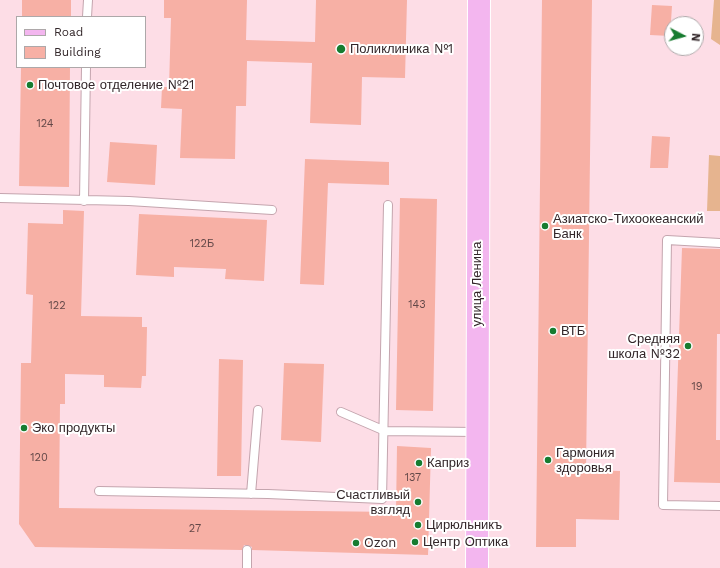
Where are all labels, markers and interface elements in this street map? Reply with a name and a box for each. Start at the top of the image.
legend [16,16,146,68]
north arrow [664,16,704,56]
text: Road [54,25,83,39]
text: N [689,32,702,42]
place label: Поликлиника №1 [350,41,453,57]
marker: Поликлиника №1 [335,43,347,55]
text: Building [54,45,101,59]
place label: Почтовое отделение №21 [38,77,194,93]
marker: Почтовое отделение №21 [25,80,35,90]
house number: 124 [36,117,54,131]
place label: Азиатско-Тихоокеанский Банк [553,211,703,242]
marker: Азиатско-Тихоокеанский Банк [540,221,550,231]
house number: 122Б [190,237,214,251]
street label: улица Ленина [469,242,485,326]
house number: 143 [408,298,426,312]
house number: 122 [48,299,66,313]
place label: ВТБ [561,323,585,339]
marker: ВТБ [548,326,558,336]
place label: Средняя школа №32 [608,331,680,362]
marker: Средняя школа №32 [683,341,693,351]
house number: 19 [691,380,703,394]
place label: Эко продукты [32,420,115,436]
marker: Эко продукты [19,423,29,433]
place label: Гармония здоровья [556,445,614,476]
house number: 120 [30,451,48,465]
place label: Каприз [427,455,469,471]
marker: Гармония здоровья [543,455,553,465]
marker: Каприз [414,458,424,468]
house number: 137 [405,471,421,485]
place label: Счастливый взгляд [336,487,410,518]
marker: Счастливый взгляд [413,497,423,507]
place label: Цирюльникъ [426,517,502,533]
marker: Цирюльникъ [413,520,423,530]
house number: 27 [189,522,201,536]
place label: Центр Оптика [423,534,508,550]
place label: Ozon [364,535,396,551]
marker: Центр Оптика [410,537,420,547]
marker: Ozon [351,538,361,548]

